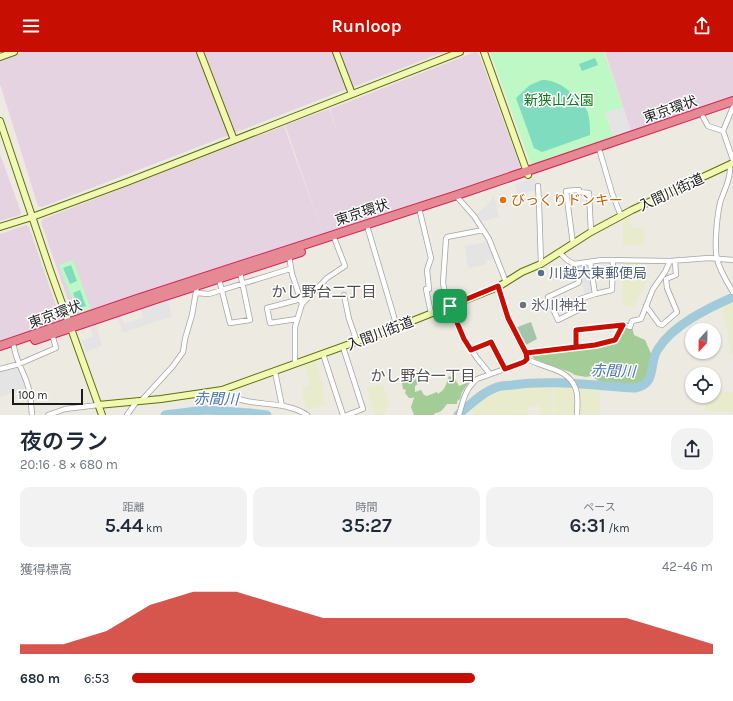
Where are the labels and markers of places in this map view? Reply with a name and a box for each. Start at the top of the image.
place label: びっくりドンキー [511,192,623,209]
marker: びっくりドンキー [498,195,508,205]
place label: 川越大東郵便局 [549,265,647,282]
marker: 川越大東郵便局 [536,268,546,278]
pin [433,289,467,323]
place label: 氷川神社 [531,297,587,314]
marker: 氷川神社 [518,300,528,310]

